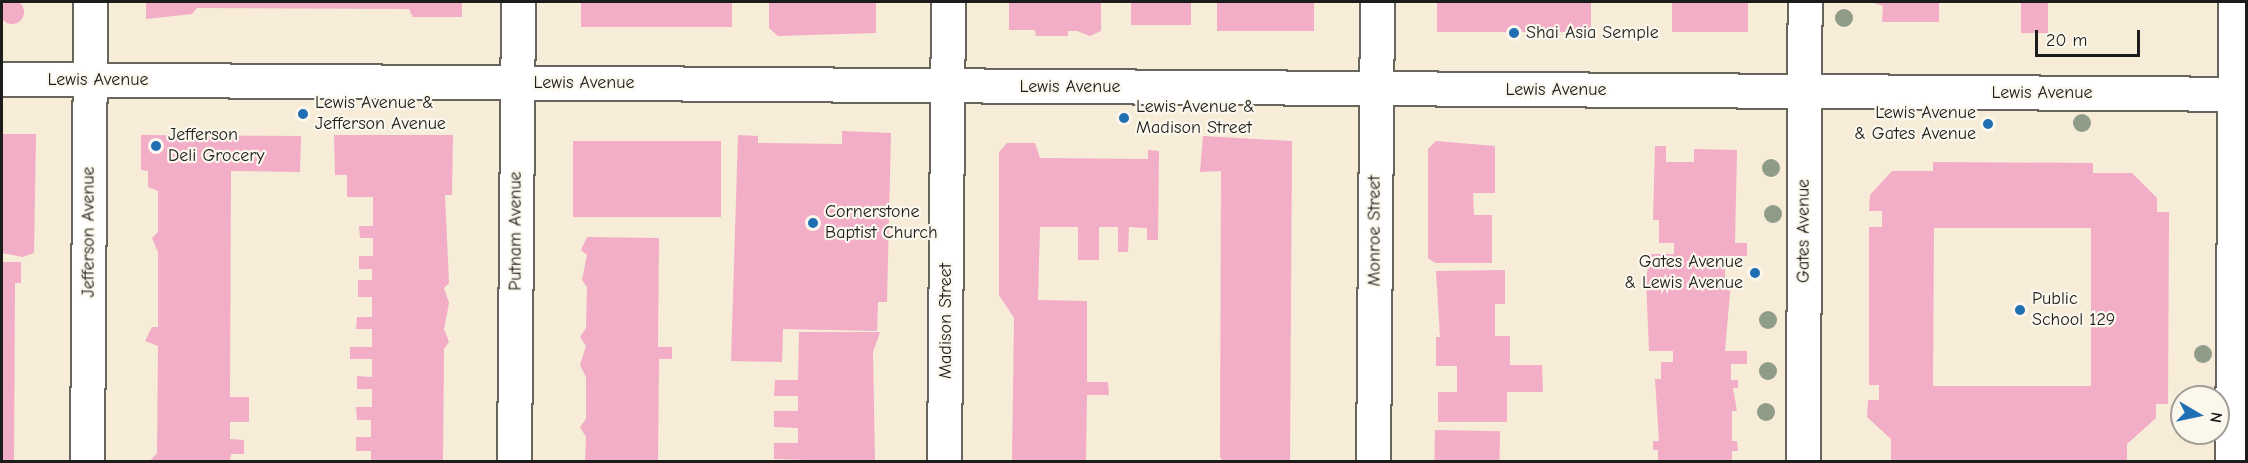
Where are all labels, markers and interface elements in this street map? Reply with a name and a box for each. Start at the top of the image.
scale bar [2038,18,2143,56]
place label: Shai Asia Semple [1526,22,1659,44]
marker: Shai Asia Semple [1507,26,1521,40]
text: 20 m [2046,30,2087,51]
street label: Lewis Avenue [48,69,148,91]
street label: Lewis Avenue [534,72,634,94]
street label: Lewis Avenue [1020,76,1120,98]
street label: Lewis Avenue [1506,79,1606,101]
street label: Lewis Avenue [1992,82,2092,104]
place label: Lewis Avenue & Jefferson Avenue [315,93,446,136]
place label: Lewis Avenue & Madison Street [1136,97,1254,140]
place label: Lewis Avenue & Gates Avenue [1854,103,1976,146]
marker: Lewis Avenue & Jefferson Avenue [296,107,310,121]
marker: Lewis Avenue & Madison Street [1117,111,1131,125]
marker: Lewis Avenue & Gates Avenue [1981,117,1995,131]
place label: Jefferson Deli Grocery [168,125,265,168]
marker: Jefferson Deli Grocery [149,139,163,153]
street label: Jefferson Avenue [78,167,100,297]
street label: Putnam Avenue [505,171,527,291]
street label: Monroe Street [1364,175,1386,287]
street label: Gates Avenue [1793,179,1815,283]
place label: Cornerstone Baptist Church [825,202,938,244]
marker: Cornerstone Baptist Church [806,216,820,230]
place label: Gates Avenue & Lewis Avenue [1625,252,1743,294]
street label: Madison Street [935,263,957,379]
marker: Gates Avenue & Lewis Avenue [1748,266,1762,280]
place label: Public School 129 [2032,289,2115,332]
marker: Public School 129 [2013,303,2027,317]
north arrow [2170,385,2230,445]
text: N [2206,411,2226,424]

